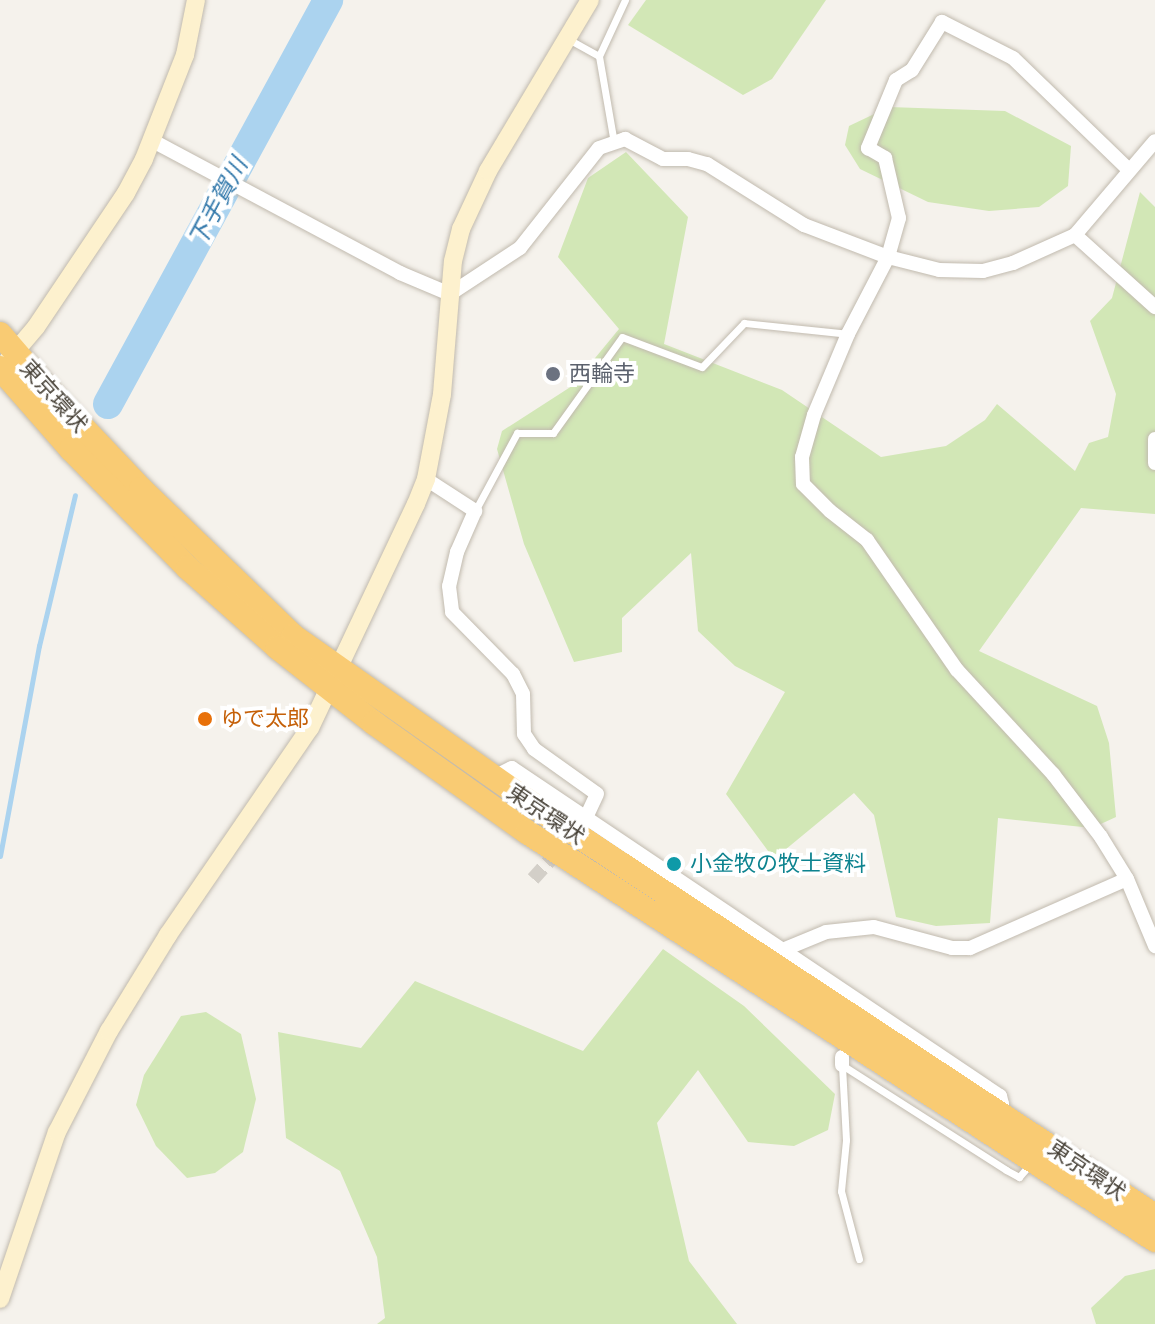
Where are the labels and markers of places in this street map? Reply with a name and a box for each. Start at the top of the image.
place label: 西輪寺 [569,361,635,387]
marker: 西輪寺 [544,365,562,383]
place label: ゆで太郎 [221,706,309,732]
marker: ゆで太郎 [196,710,214,728]
place label: 小金牧の牧士資料 [690,851,866,877]
marker: 小金牧の牧士資料 [665,855,683,873]

